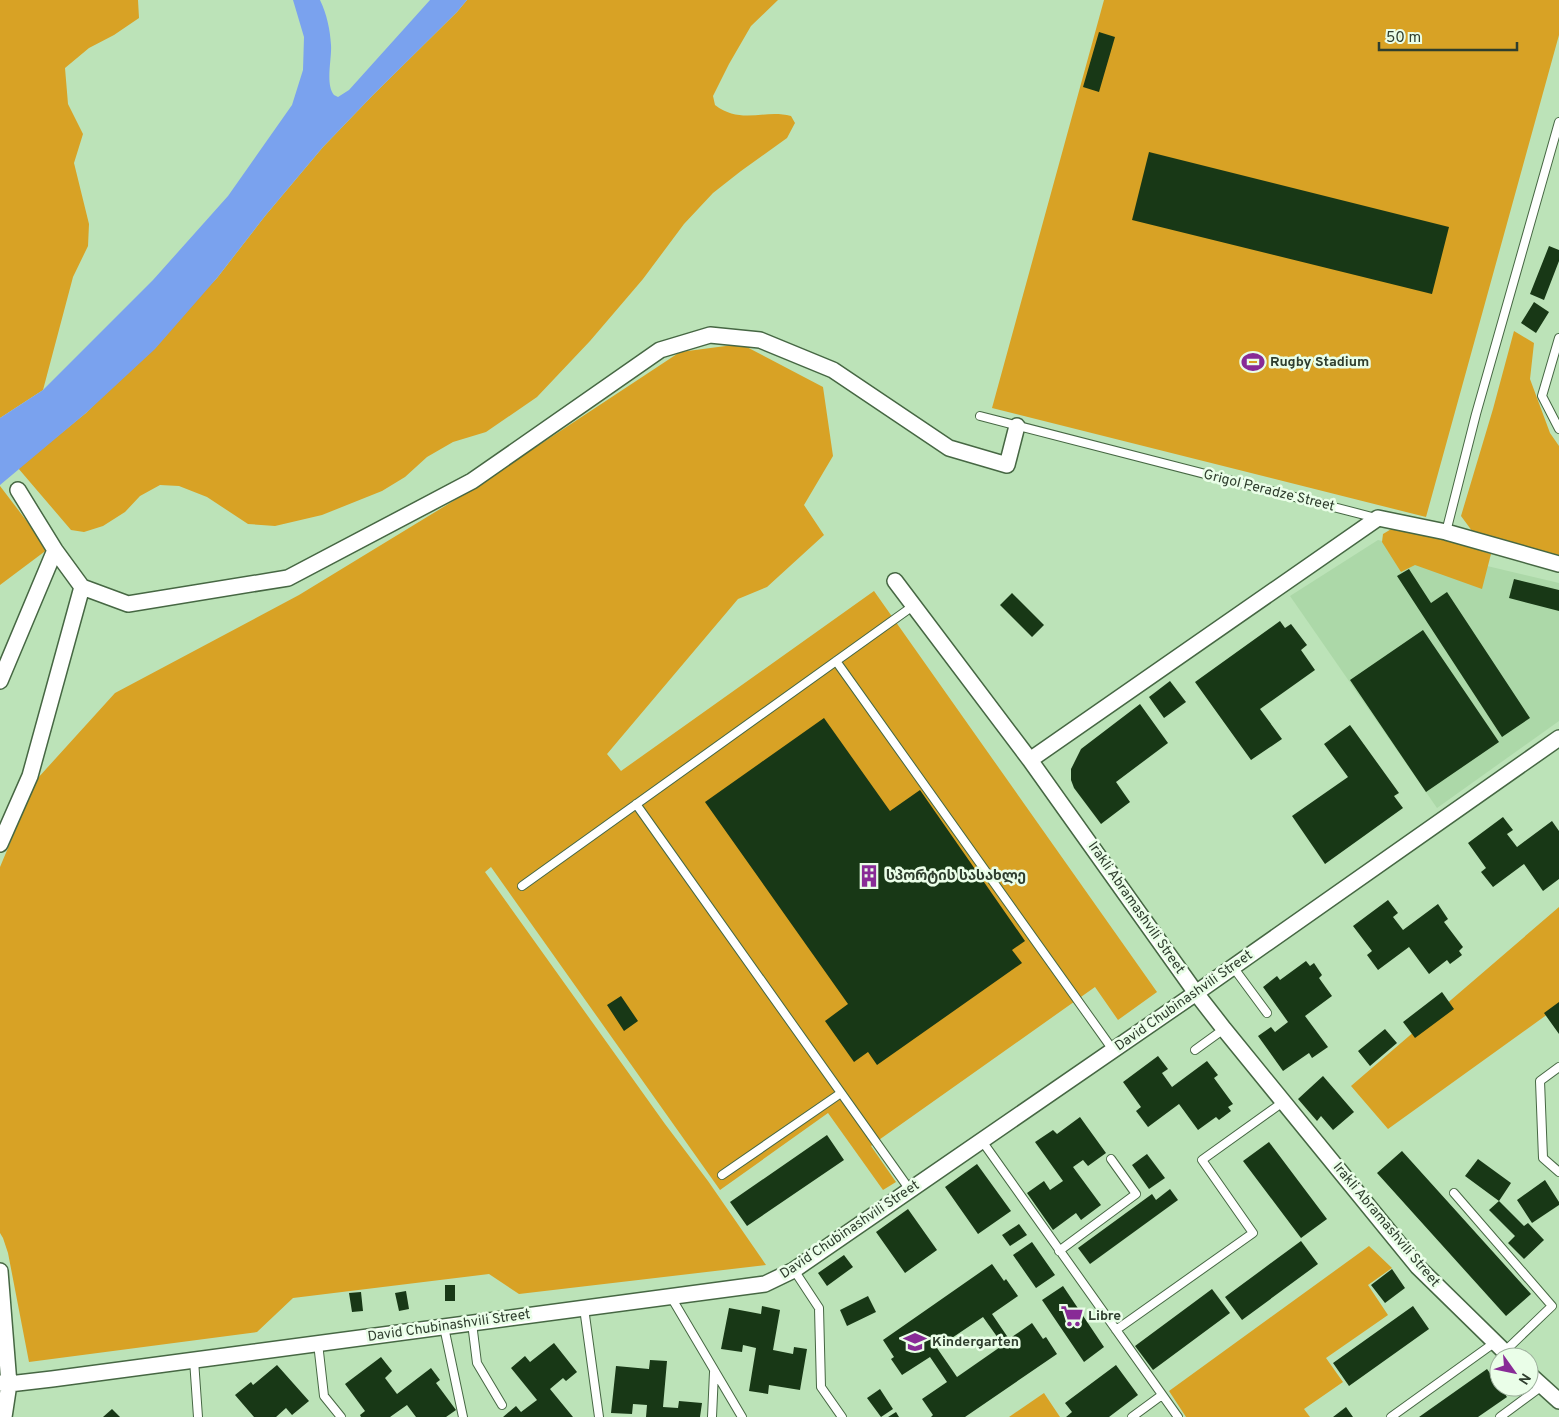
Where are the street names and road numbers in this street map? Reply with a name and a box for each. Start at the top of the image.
street label: Grigol Peradze Street [1202,466,1336,516]
street label: Irakli Abramashvili Street [1084,839,1188,977]
street label: David Chubinashvili Street [1112,947,1256,1055]
street label: Irakli Abramashvili Street [1329,1159,1443,1291]
street label: David Chubinashvili Street [777,1177,923,1283]
street label: David Chubinashvili Street [366,1306,532,1346]

